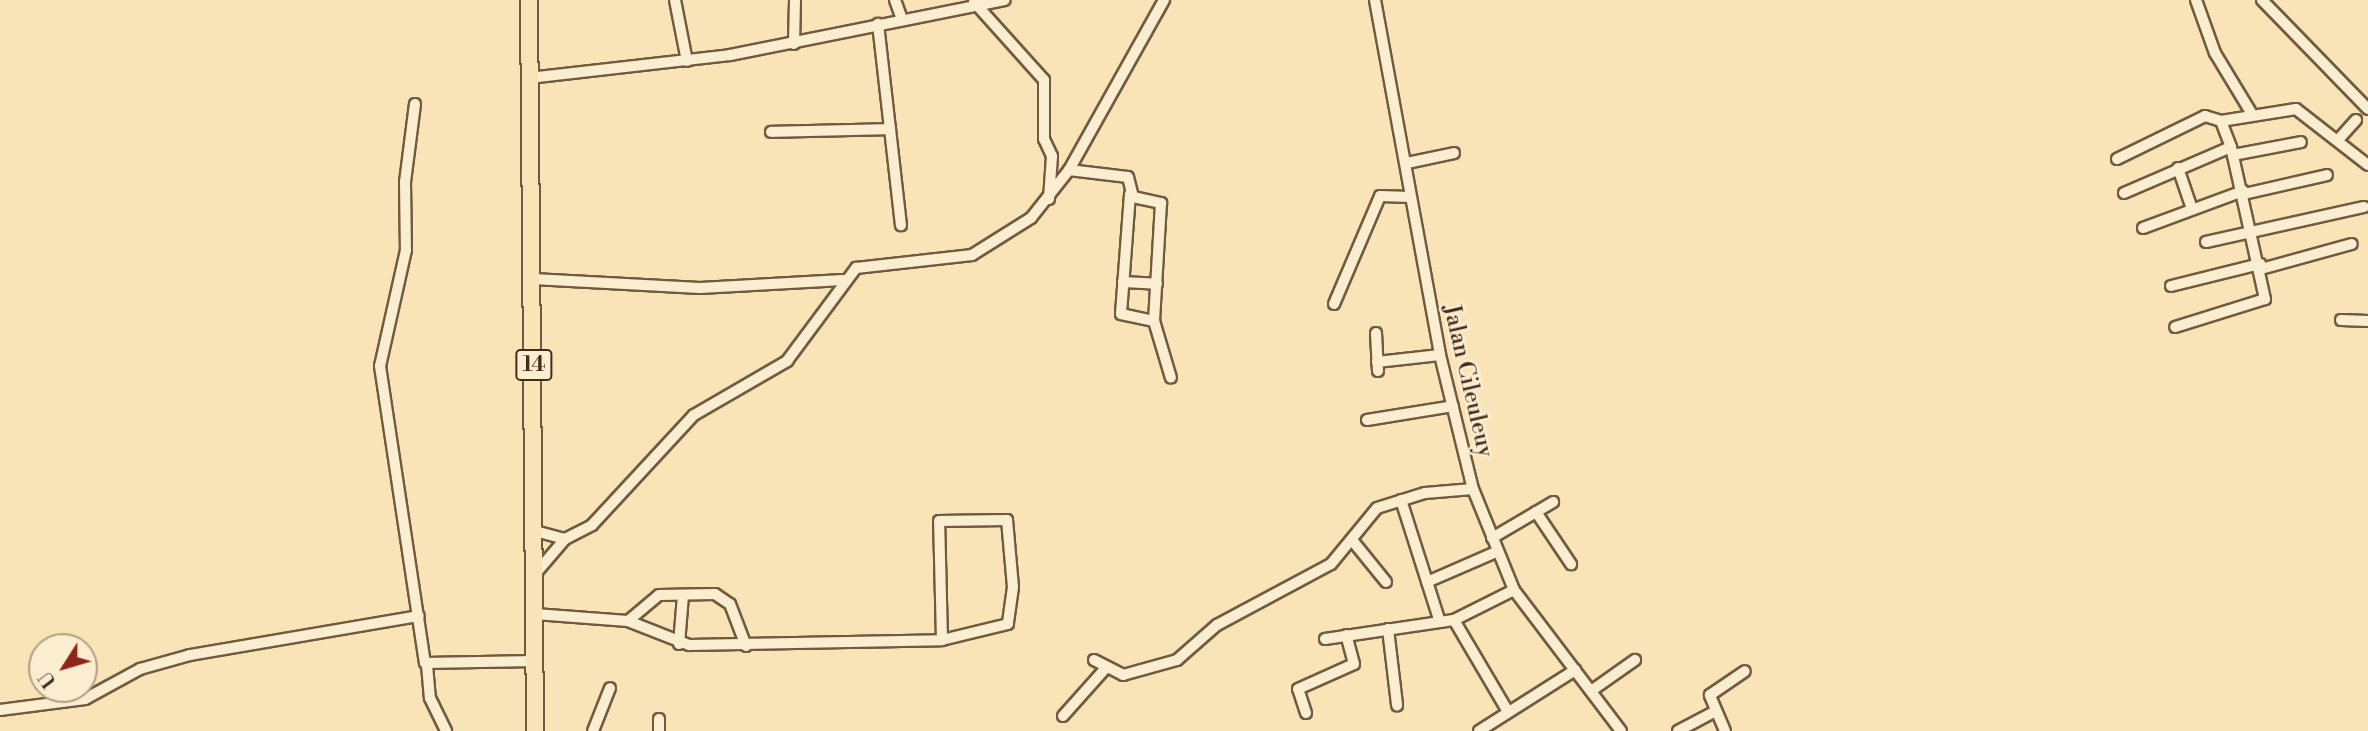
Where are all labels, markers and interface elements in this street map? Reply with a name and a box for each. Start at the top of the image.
street label: Jalan Cileuleuy [1437,302,1499,460]
road number: 14 [515,348,553,382]
north arrow [28,633,98,703]
text: U [34,666,62,693]

